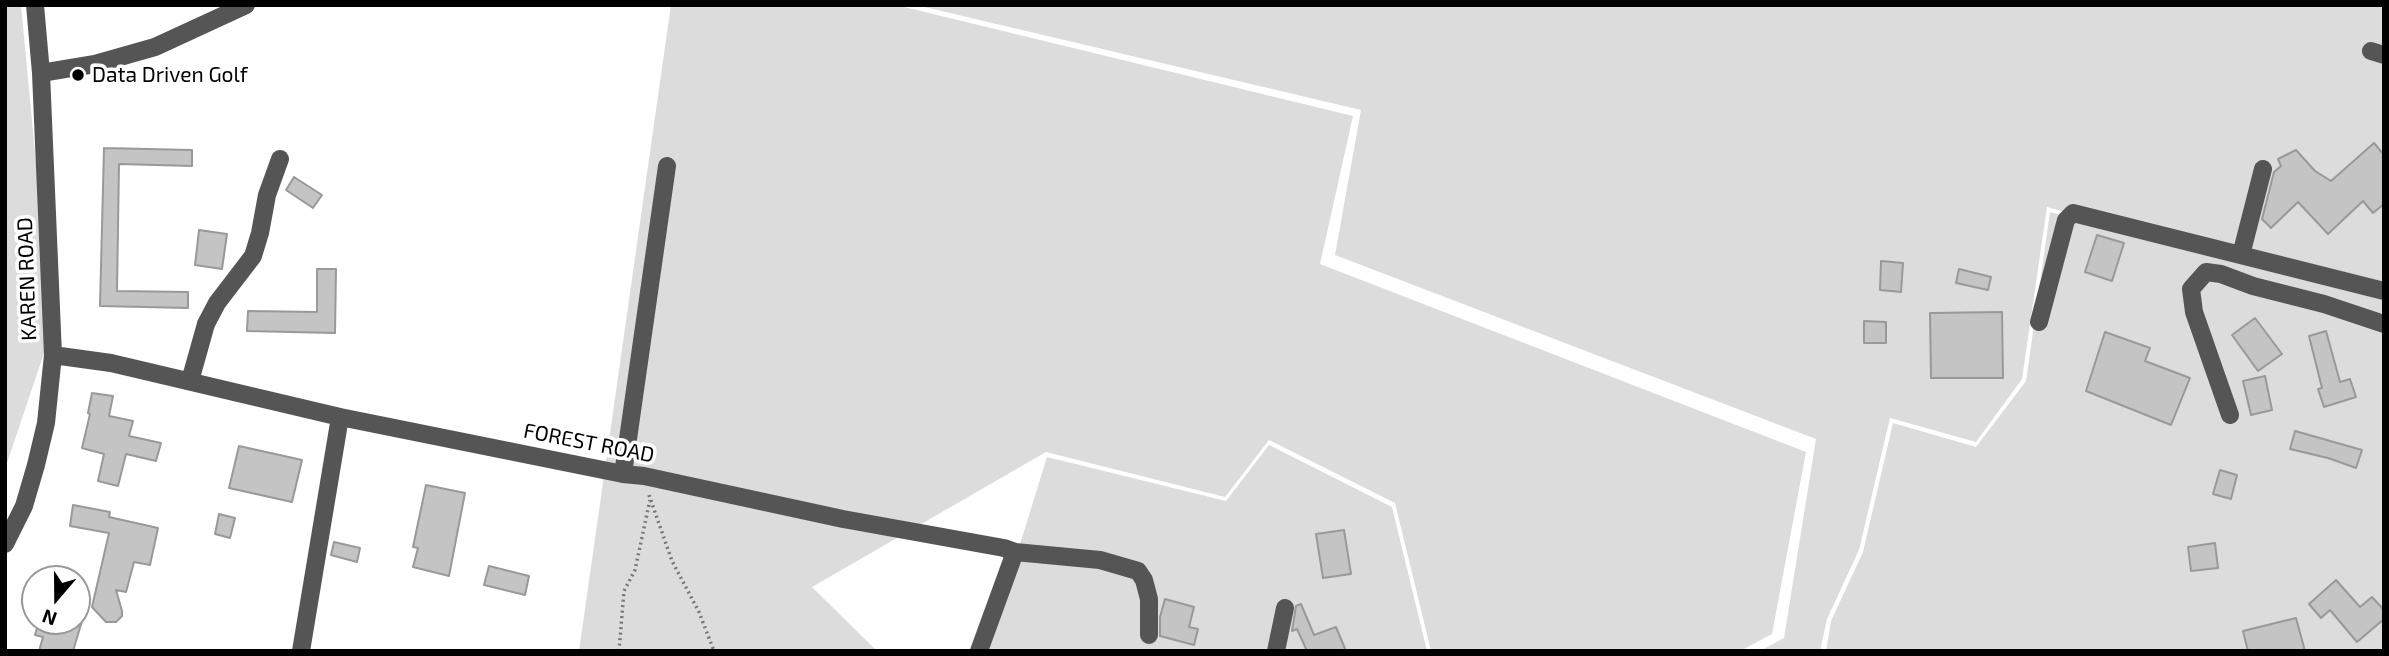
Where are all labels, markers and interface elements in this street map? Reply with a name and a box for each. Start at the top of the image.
place label: Data Driven Golf [92,62,248,88]
marker: Data Driven Golf [70,67,86,83]
street label: KAREN ROAD [12,217,42,341]
street label: FOREST ROAD [522,418,656,468]
north arrow [21,565,91,635]
text: N [39,605,60,631]

